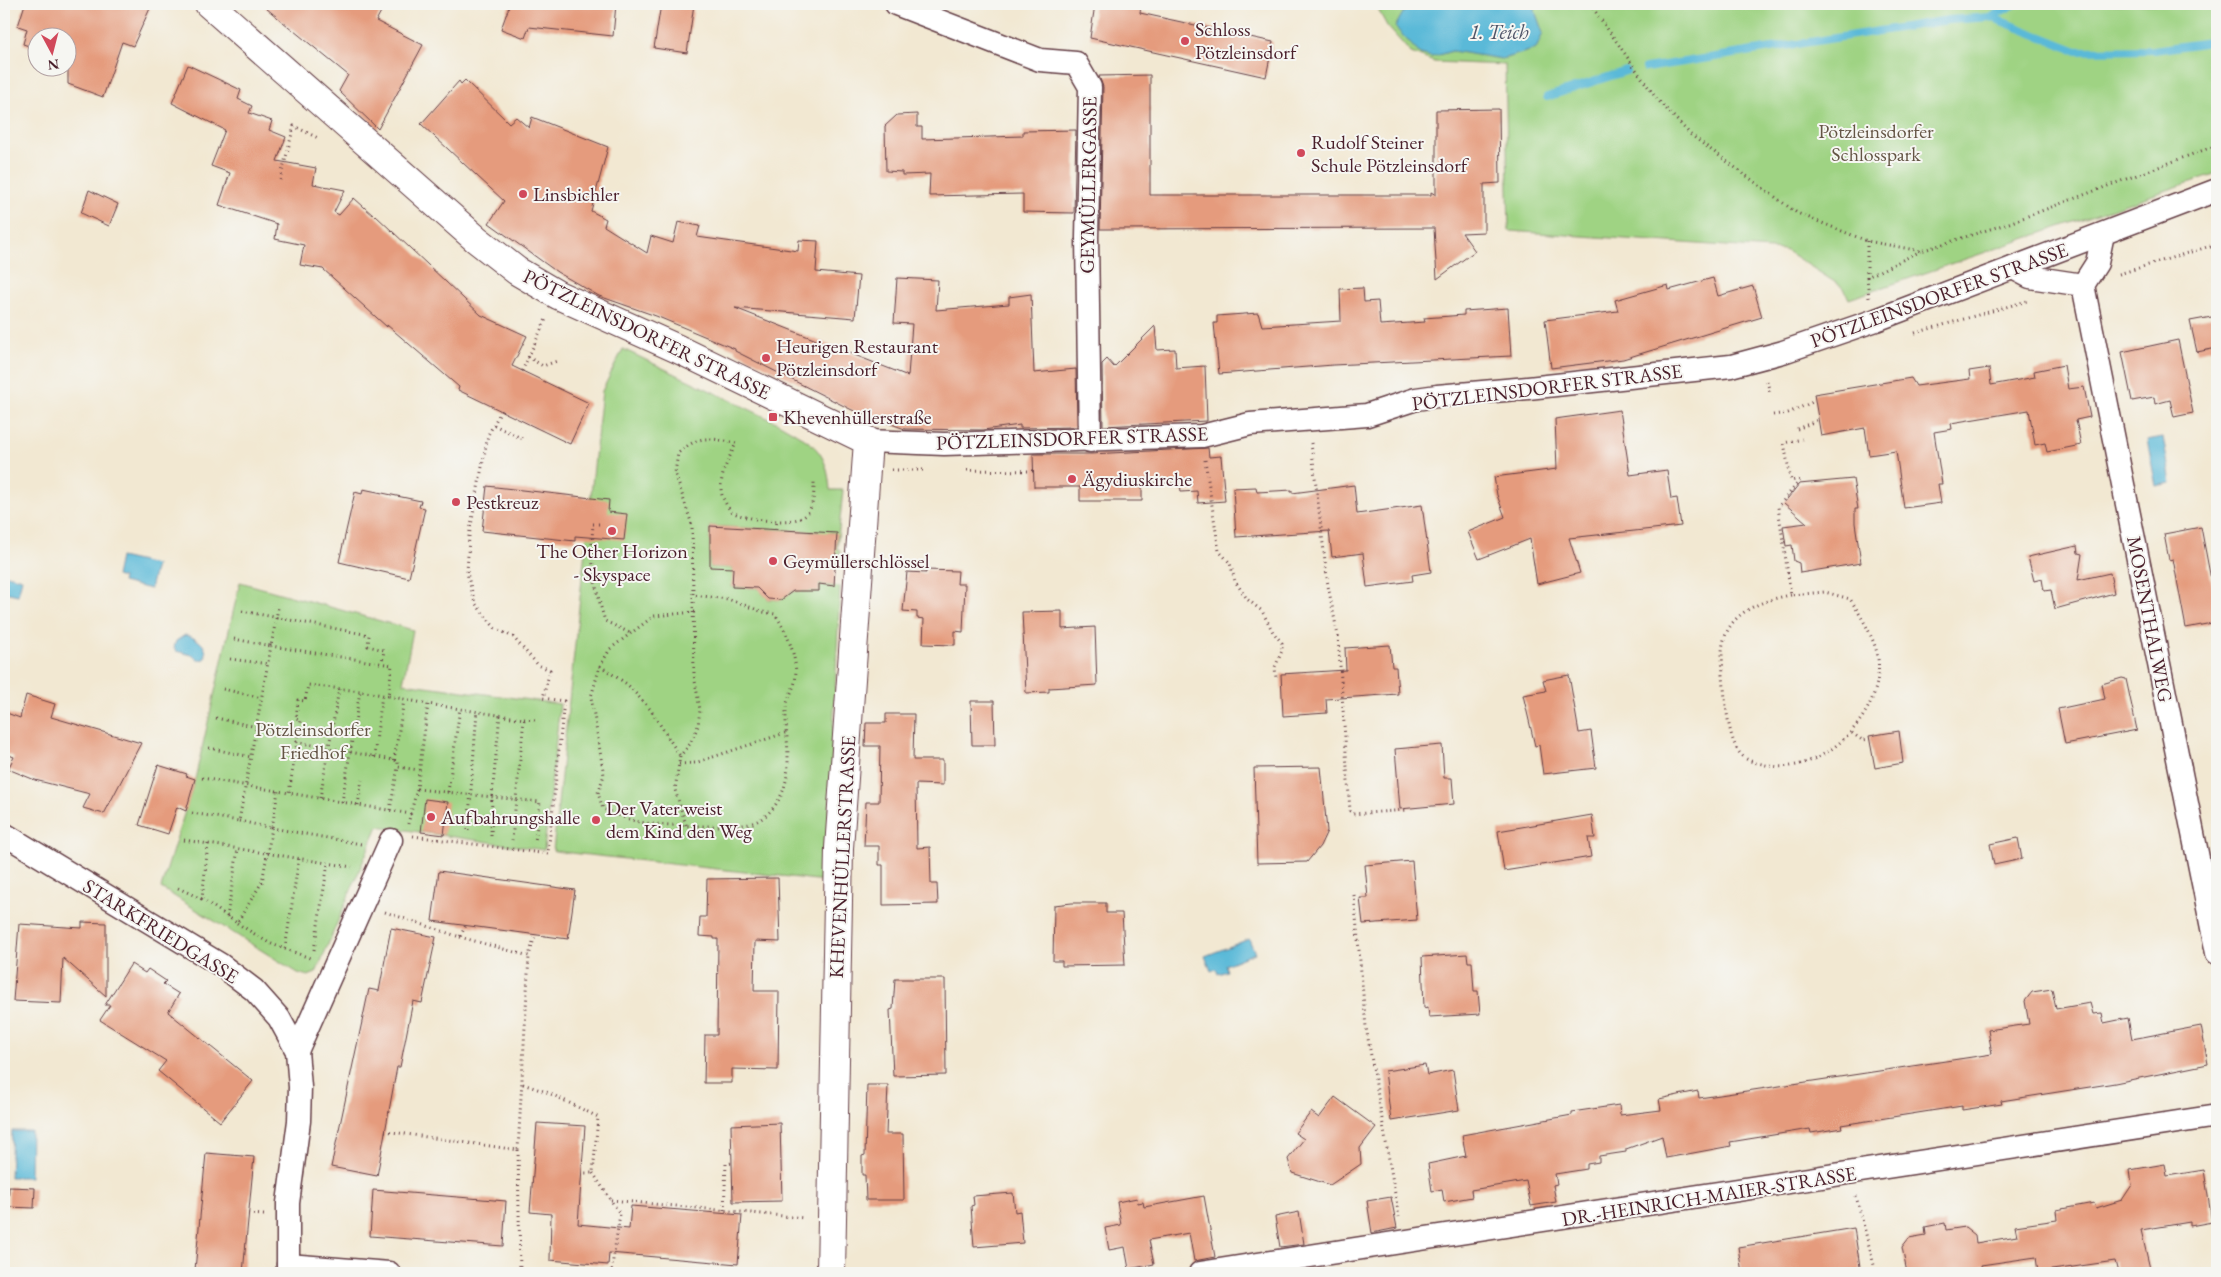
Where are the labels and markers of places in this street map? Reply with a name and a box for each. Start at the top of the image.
place label: Schloss Pötzleinsdorf [1195,16,1299,65]
marker: Schloss Pötzleinsdorf [1179,35,1191,47]
place label: Rudolf Steiner Schule Pötzleinsdorf [1311,129,1470,178]
marker: Rudolf Steiner Schule Pötzleinsdorf [1295,147,1307,159]
place label: Linsbichler [533,181,620,207]
marker: Linsbichler [517,188,529,200]
place label: Heurigen Restaurant Pötzleinsdorf [776,333,939,382]
marker: Heurigen Restaurant Pötzleinsdorf [760,352,772,364]
place label: Khevenhüllerstraße [783,404,932,430]
marker: Khevenhüllerstraße [767,411,779,423]
place label: Ägydiuskirche [1081,466,1192,492]
marker: Ägydiuskirche [1066,473,1078,485]
place label: Pestkreuz [466,489,539,515]
marker: Pestkreuz [450,496,462,508]
marker: The Other Horizon - Skyspace [606,525,618,537]
place label: The Other Horizon - Skyspace [536,538,688,587]
place label: Geymüllerschlössel [783,548,930,574]
marker: Geymüllerschlössel [767,555,779,567]
place label: Der Vater weist dem Kind den Weg [606,795,752,844]
place label: Aufbahrungshalle [440,804,580,830]
marker: Aufbahrungshalle [425,811,437,823]
marker: Der Vater weist dem Kind den Weg [590,814,602,826]

